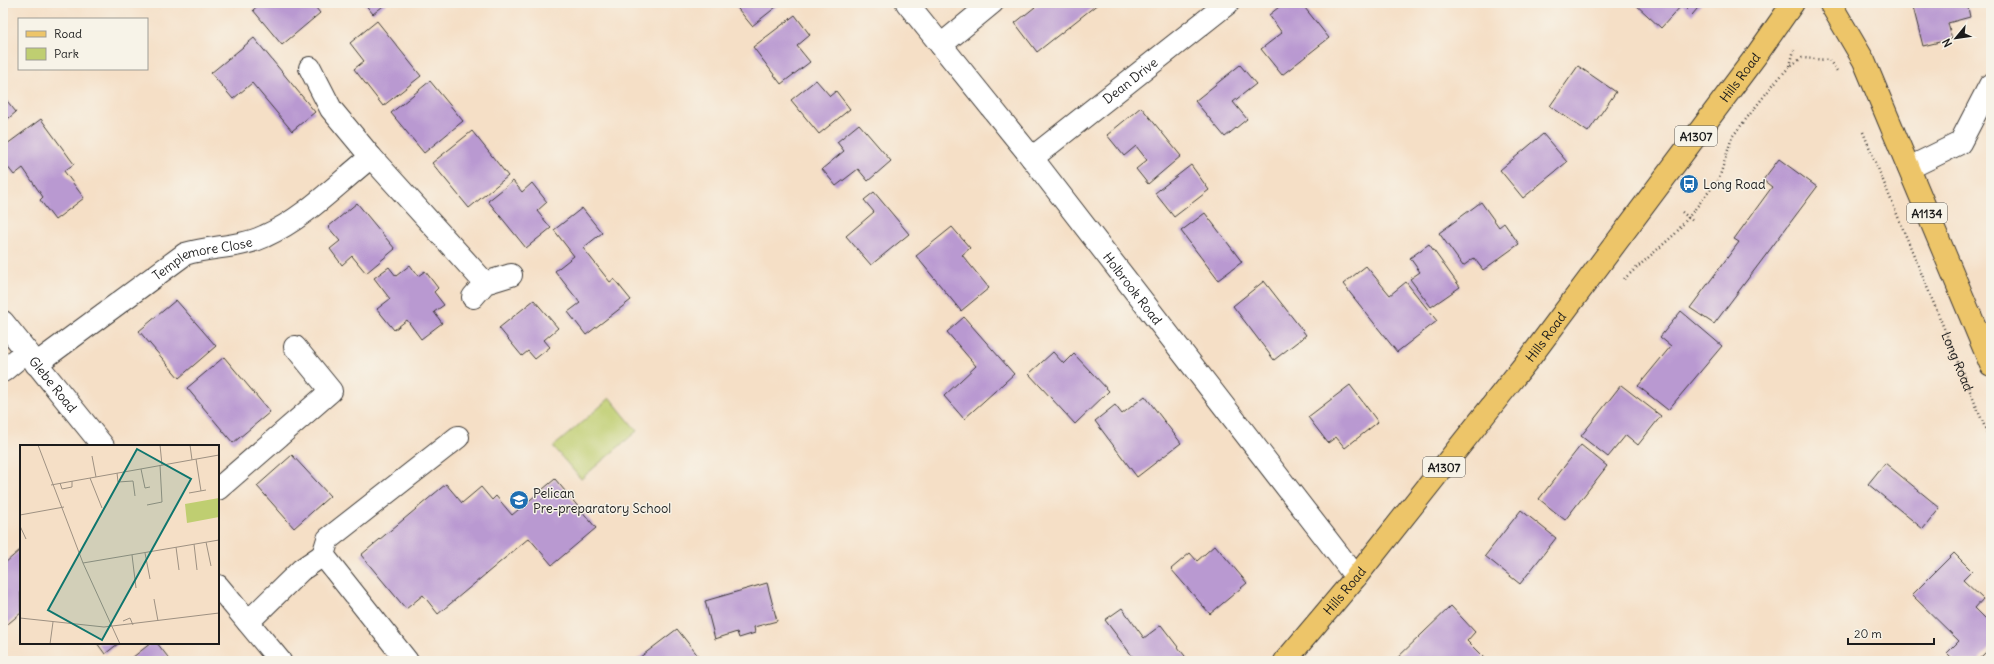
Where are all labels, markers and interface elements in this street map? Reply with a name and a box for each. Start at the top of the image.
legend [18,18,148,70]
north arrow [1936,18,1976,58]
text: Road [54,26,82,41]
text: N [1939,36,1955,50]
text: Park [54,46,79,61]
street label: Hills Road [1716,49,1764,106]
street label: Dean Drive [1099,54,1161,107]
road number: A1307 [1675,126,1717,146]
bus stop icon: Long Road [1678,173,1700,195]
place label: Long Road [1703,176,1766,193]
road number: A1134 [1907,203,1947,223]
street label: Templemore Close [149,233,254,284]
street label: Holbrook Road [1100,249,1166,328]
street label: Hills Road [1522,308,1570,365]
street label: Long Road [1938,329,1978,394]
street label: Glebe Road [26,353,81,416]
inset map [20,445,219,644]
road number: A1307 [1423,457,1465,477]
place label: Pelican Pre-preparatory School [533,485,671,517]
school or university icon: Pelican Pre-preparatory School [508,489,530,511]
street label: Hills Road [1319,563,1370,618]
scale bar [1848,620,1934,646]
text: 20 m [1854,626,1882,641]

